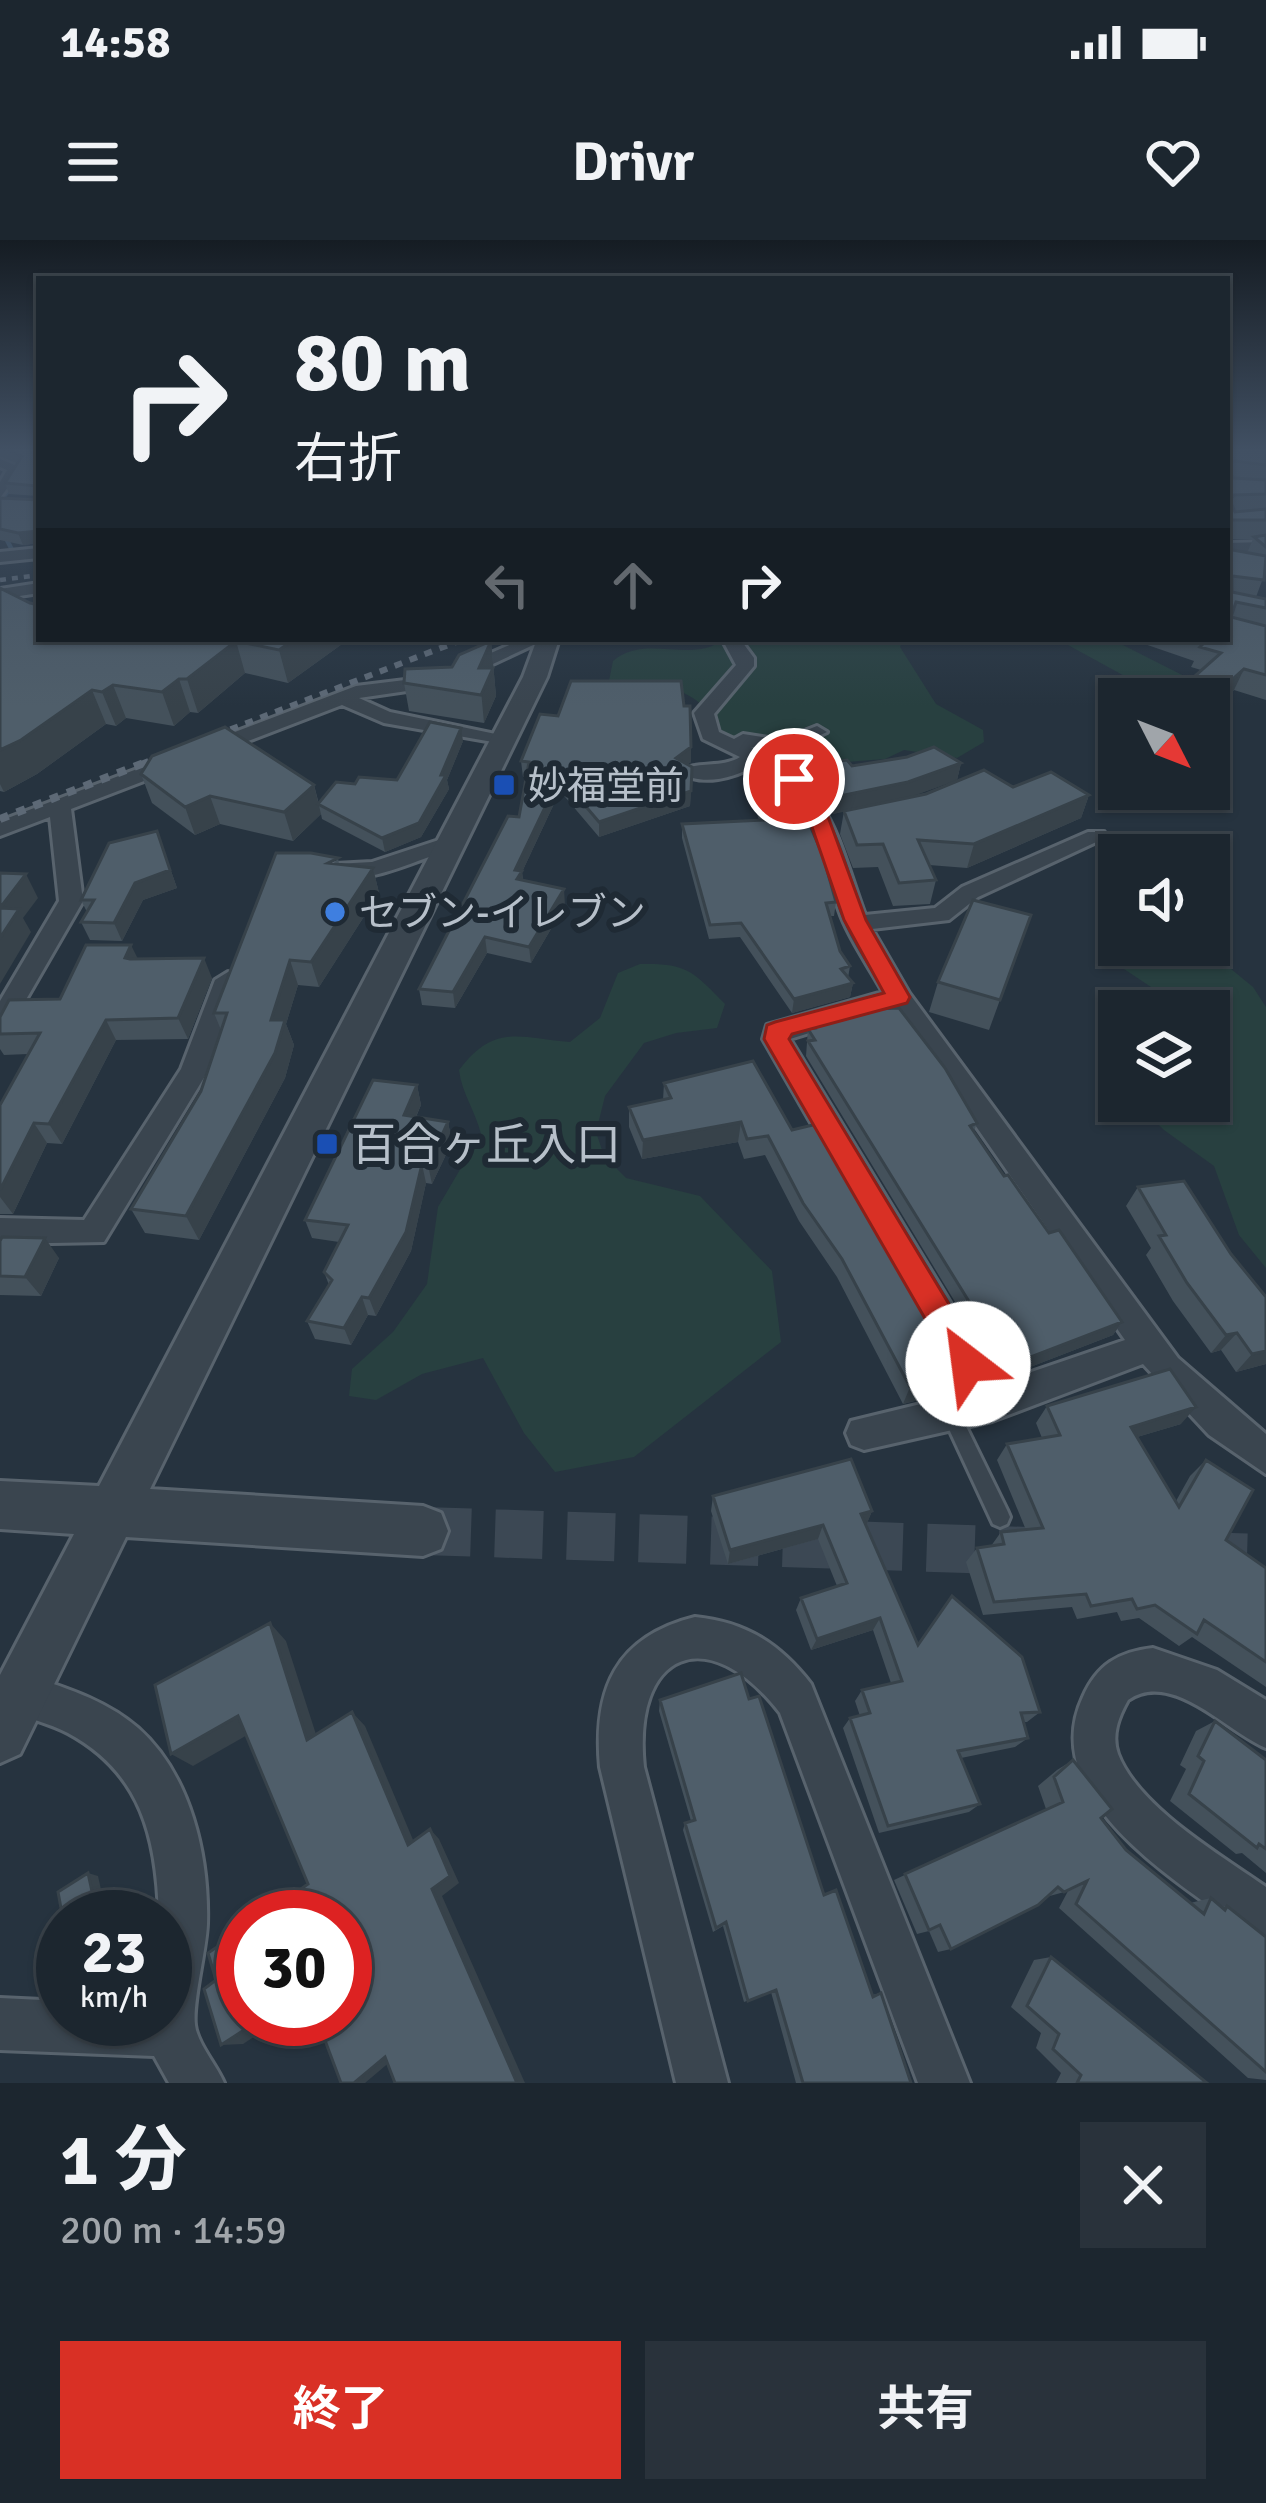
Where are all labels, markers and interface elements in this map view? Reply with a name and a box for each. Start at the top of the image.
text: 14:58 [60,15,170,70]
icon: menu [60,129,126,195]
text: Drivr [572,129,694,196]
icon: heart [1140,129,1206,195]
text: 80 m [294,311,471,415]
icon: right [96,324,252,480]
text: 右折 [294,426,402,493]
icon: left [474,552,540,618]
icon: ahead [600,552,666,618]
icon: right [726,552,792,618]
north arrow [1098,678,1230,810]
map controls [1098,678,1230,1122]
pin [743,728,845,830]
icon: arrive [761,746,827,812]
place label: 妙福堂前 [528,762,684,810]
marker: 妙福堂前 [491,772,517,798]
button: sound [1098,834,1230,966]
place label: セブン-イレブン [359,889,646,937]
marker: セブン-イレブン [322,899,348,925]
button: layers [1098,990,1230,1122]
place label: 百合ヶ丘入口 [351,1118,621,1173]
marker: 百合ヶ丘入口 [314,1131,340,1157]
position arrow [905,1301,1031,1427]
speed limit sign: 30 [216,1890,372,2046]
text: 23 [82,1916,146,1990]
text: km/h [80,1979,148,2016]
text: 1 分 [60,2116,187,2205]
button: close [1080,2122,1206,2248]
text: 200 m · 14:59 [60,2206,287,2254]
button: 終了 [60,2341,621,2479]
button: 共有 [645,2341,1206,2479]

